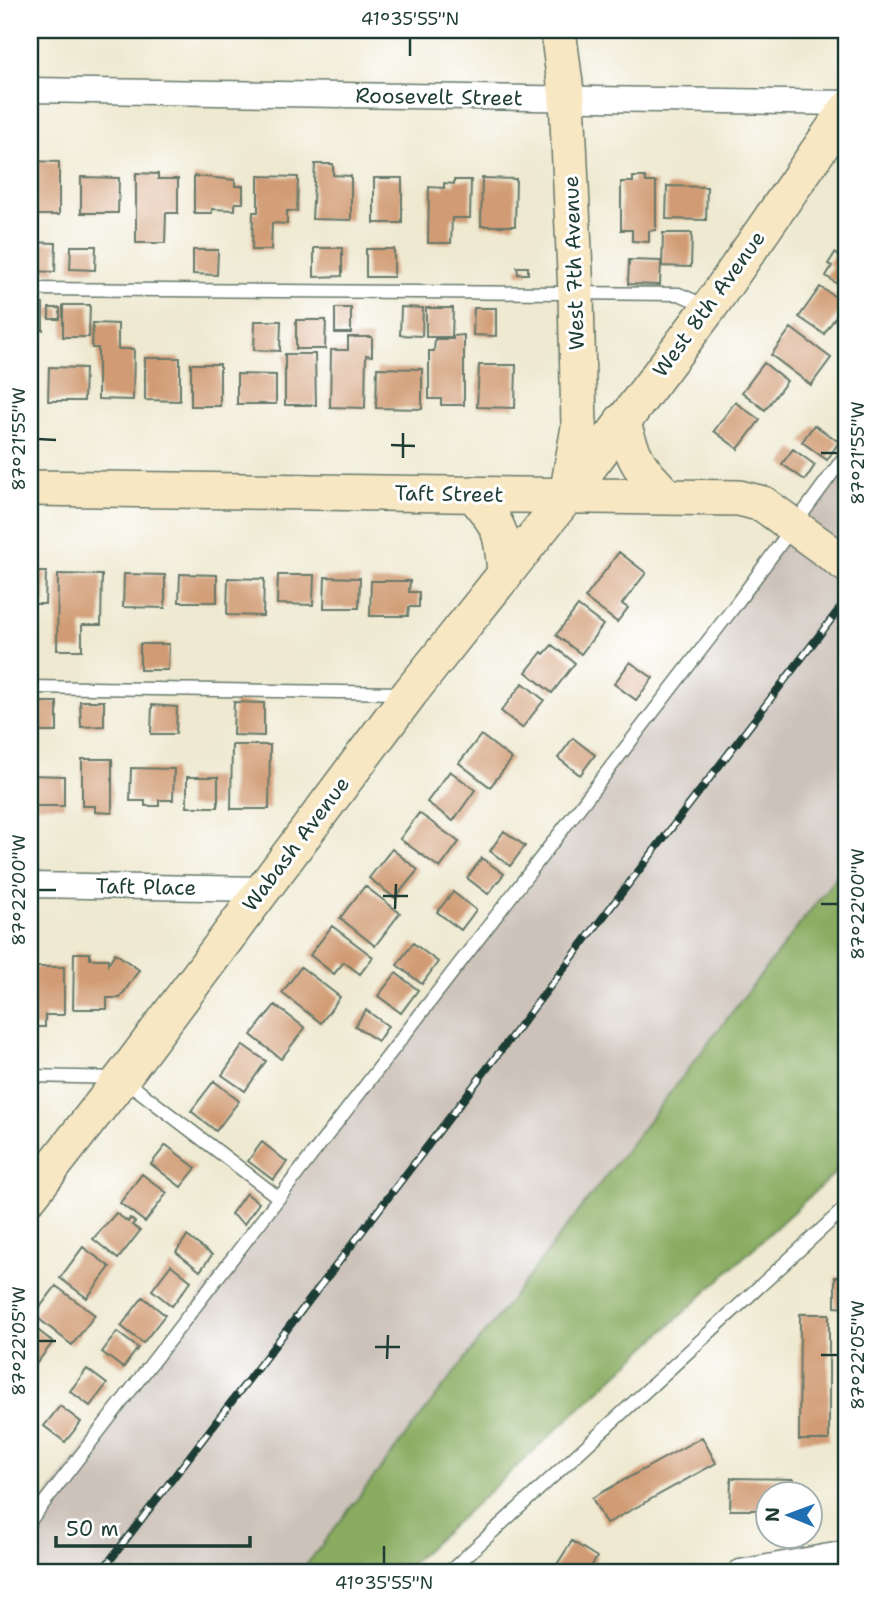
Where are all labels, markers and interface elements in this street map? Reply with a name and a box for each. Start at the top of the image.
text: 41°35'55"N [361,7,459,31]
street label: Roosevelt Street [355,82,523,112]
street label: West 7th Avenue [557,175,591,351]
street label: West 8th Avenue [646,225,772,383]
text: 87°21'55"W [7,387,31,491]
text: 87°21'55"W [846,401,870,505]
street label: Taft Street [394,479,504,509]
street label: Wabash Avenue [236,771,356,917]
text: 87°22'00"W [7,834,31,946]
text: 87°22'00"W [846,848,870,960]
street label: Taft Place [95,872,197,902]
text: 87°22'05"W [7,1286,31,1396]
text: 87°22'05"W [846,1300,870,1410]
north arrow [754,1480,824,1550]
scale bar [56,1504,250,1548]
text: N [760,1507,785,1522]
text: 50 m [66,1515,119,1543]
text: 41°35'55"N [335,1571,433,1595]

